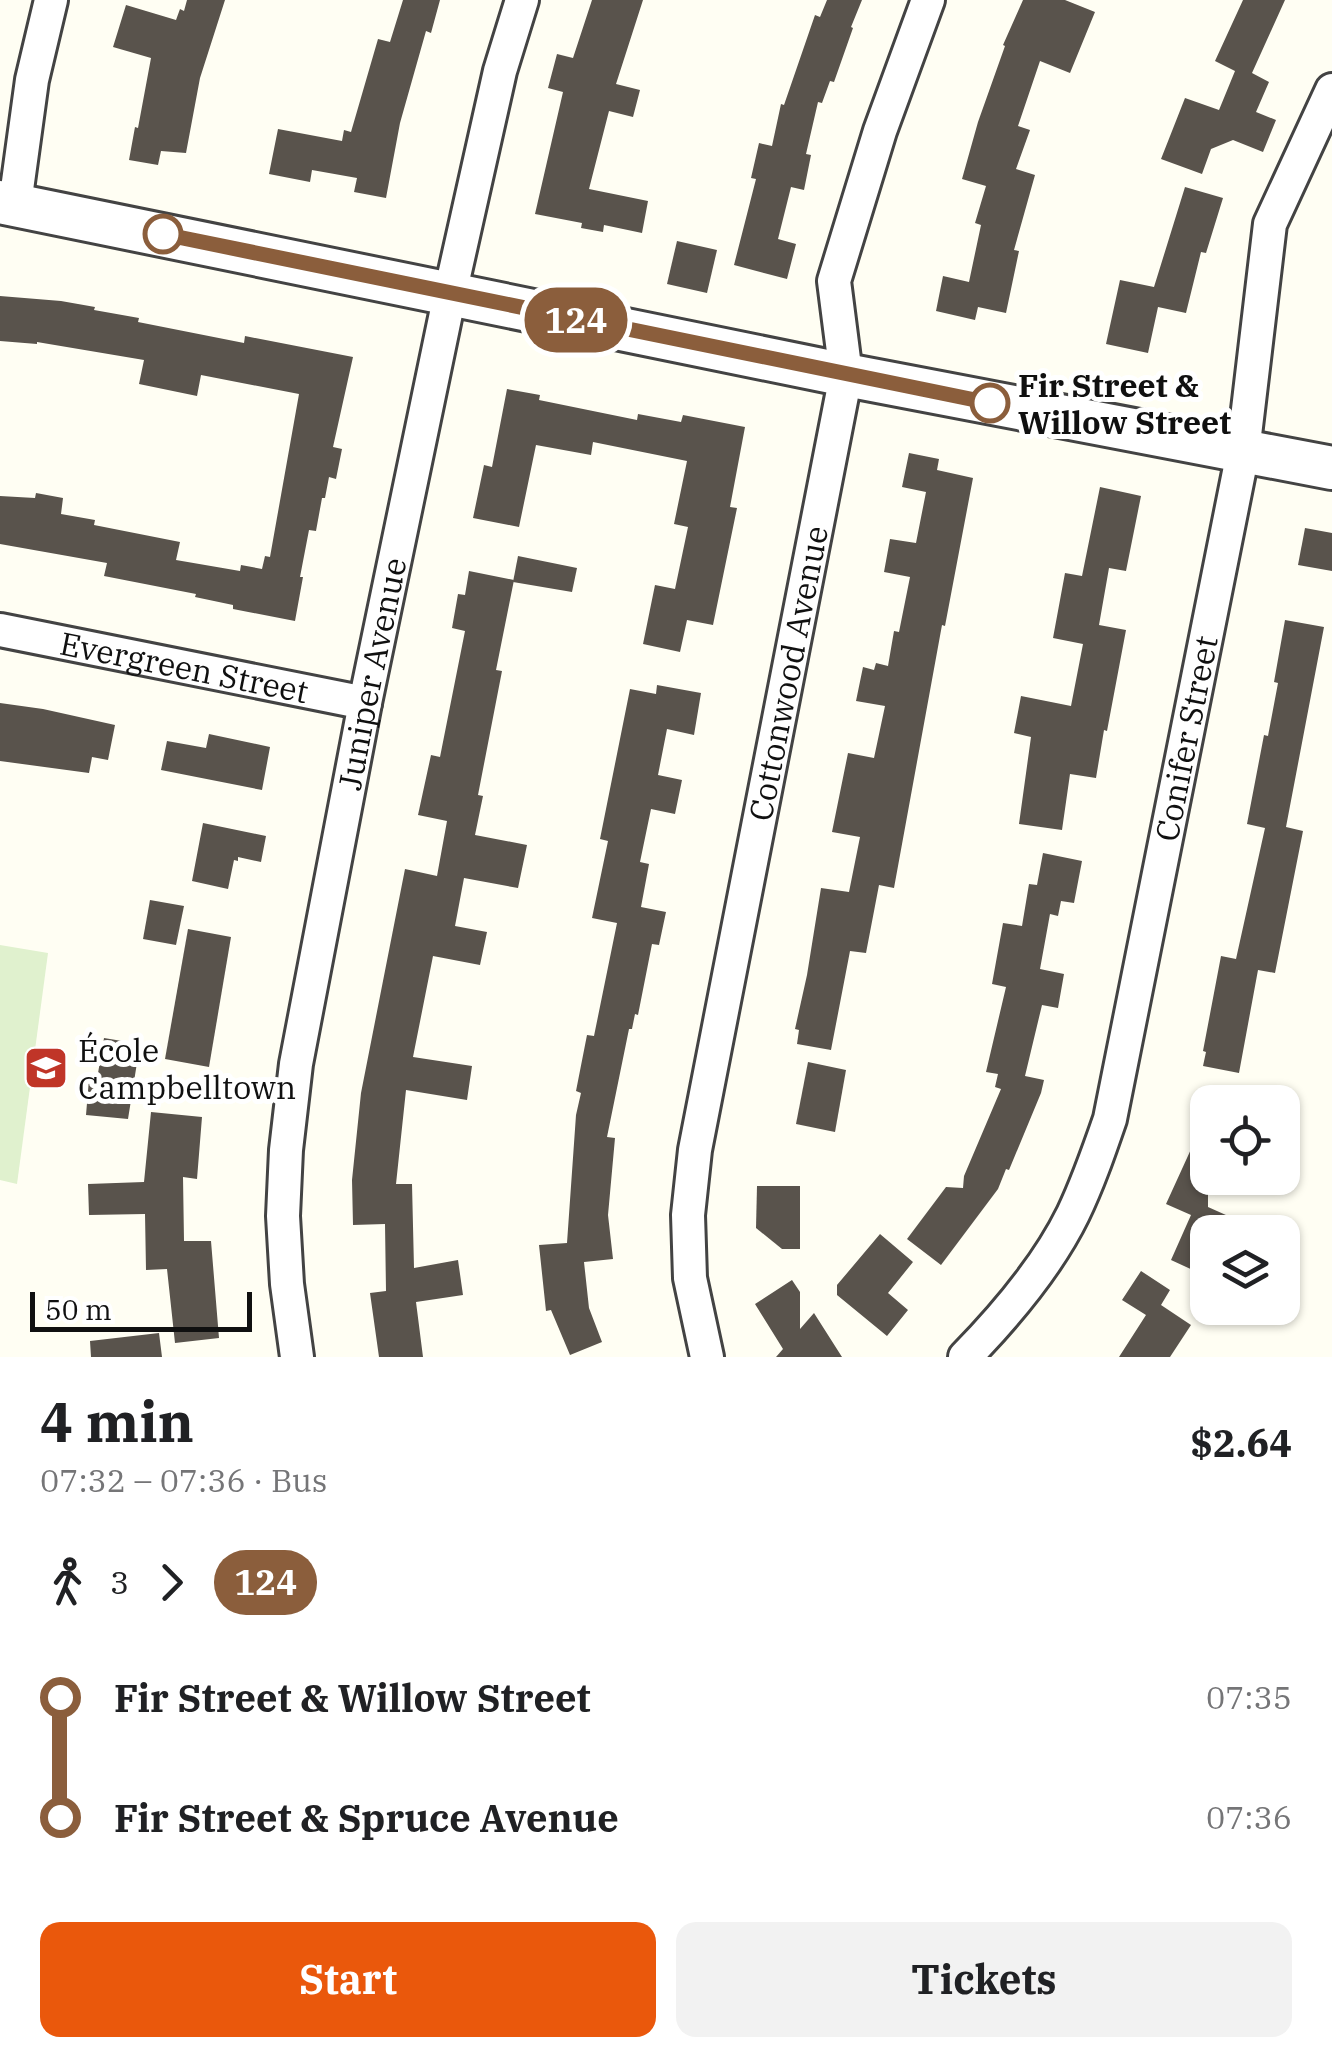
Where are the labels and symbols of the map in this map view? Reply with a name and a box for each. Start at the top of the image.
unlabelled marker [144,215,182,253]
line badge: 124 [518,288,634,352]
place label: Fir Street & Willow Street [1018,364,1231,443]
marker: Fir Street & Willow Street [971,384,1009,422]
street label: Cottonwood Avenue [739,522,837,824]
street label: Juniper Avenue [328,554,416,793]
street label: Evergreen Street [57,622,312,712]
street label: Conifer Street [1145,632,1227,845]
place label: École Campbelltown [78,1029,296,1108]
school or university icon: École Campbelltown [23,1045,69,1091]
scale bar [30,1287,252,1332]

